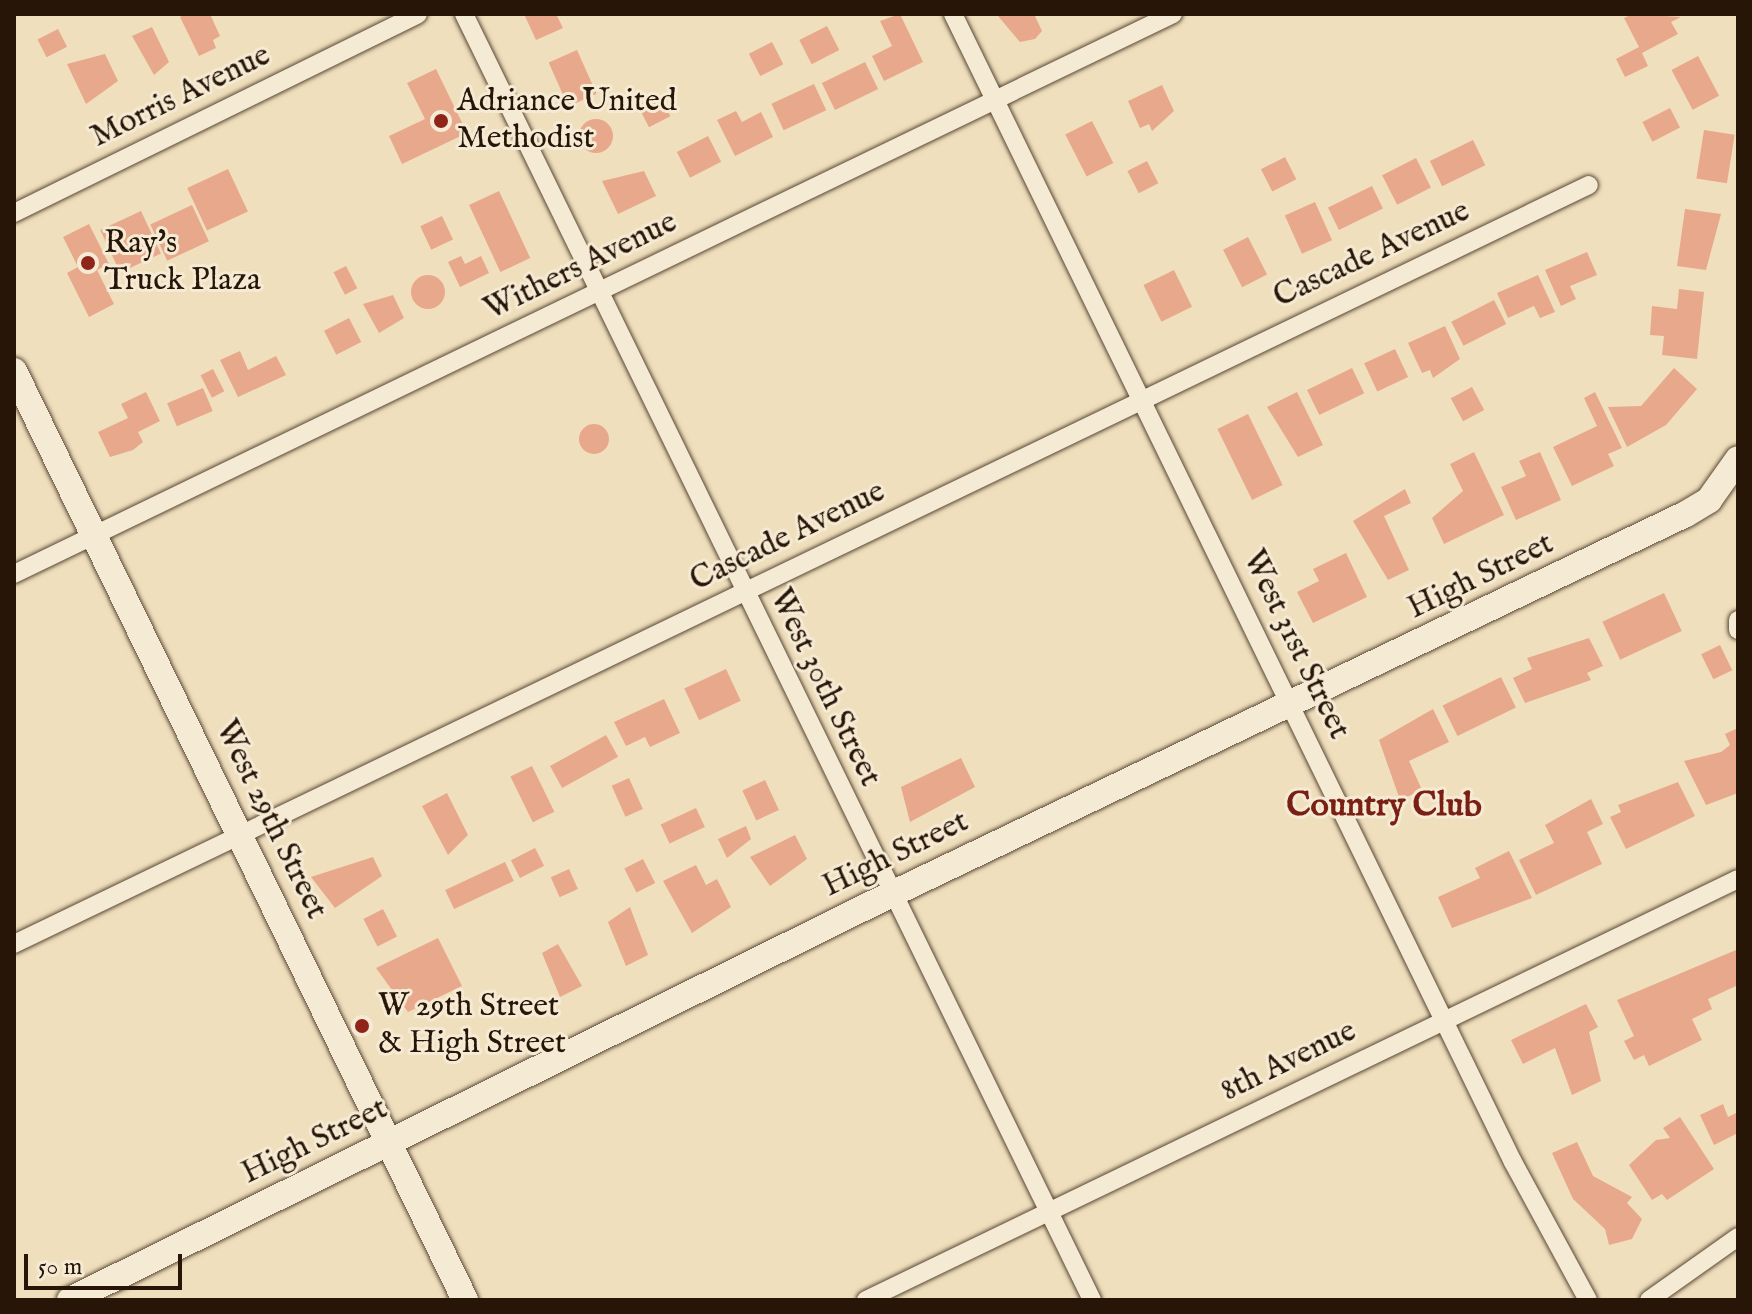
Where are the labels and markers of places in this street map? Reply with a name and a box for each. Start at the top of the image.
place label: Adriance United Methodist [457,84,677,159]
marker: Adriance United Methodist [432,112,450,130]
place label: Ray's Truck Plaza [104,226,261,301]
marker: Ray's Truck Plaza [79,254,97,272]
place label: W 29th Street & High Street [378,989,566,1064]
marker: W 29th Street & High Street [353,1017,371,1035]

